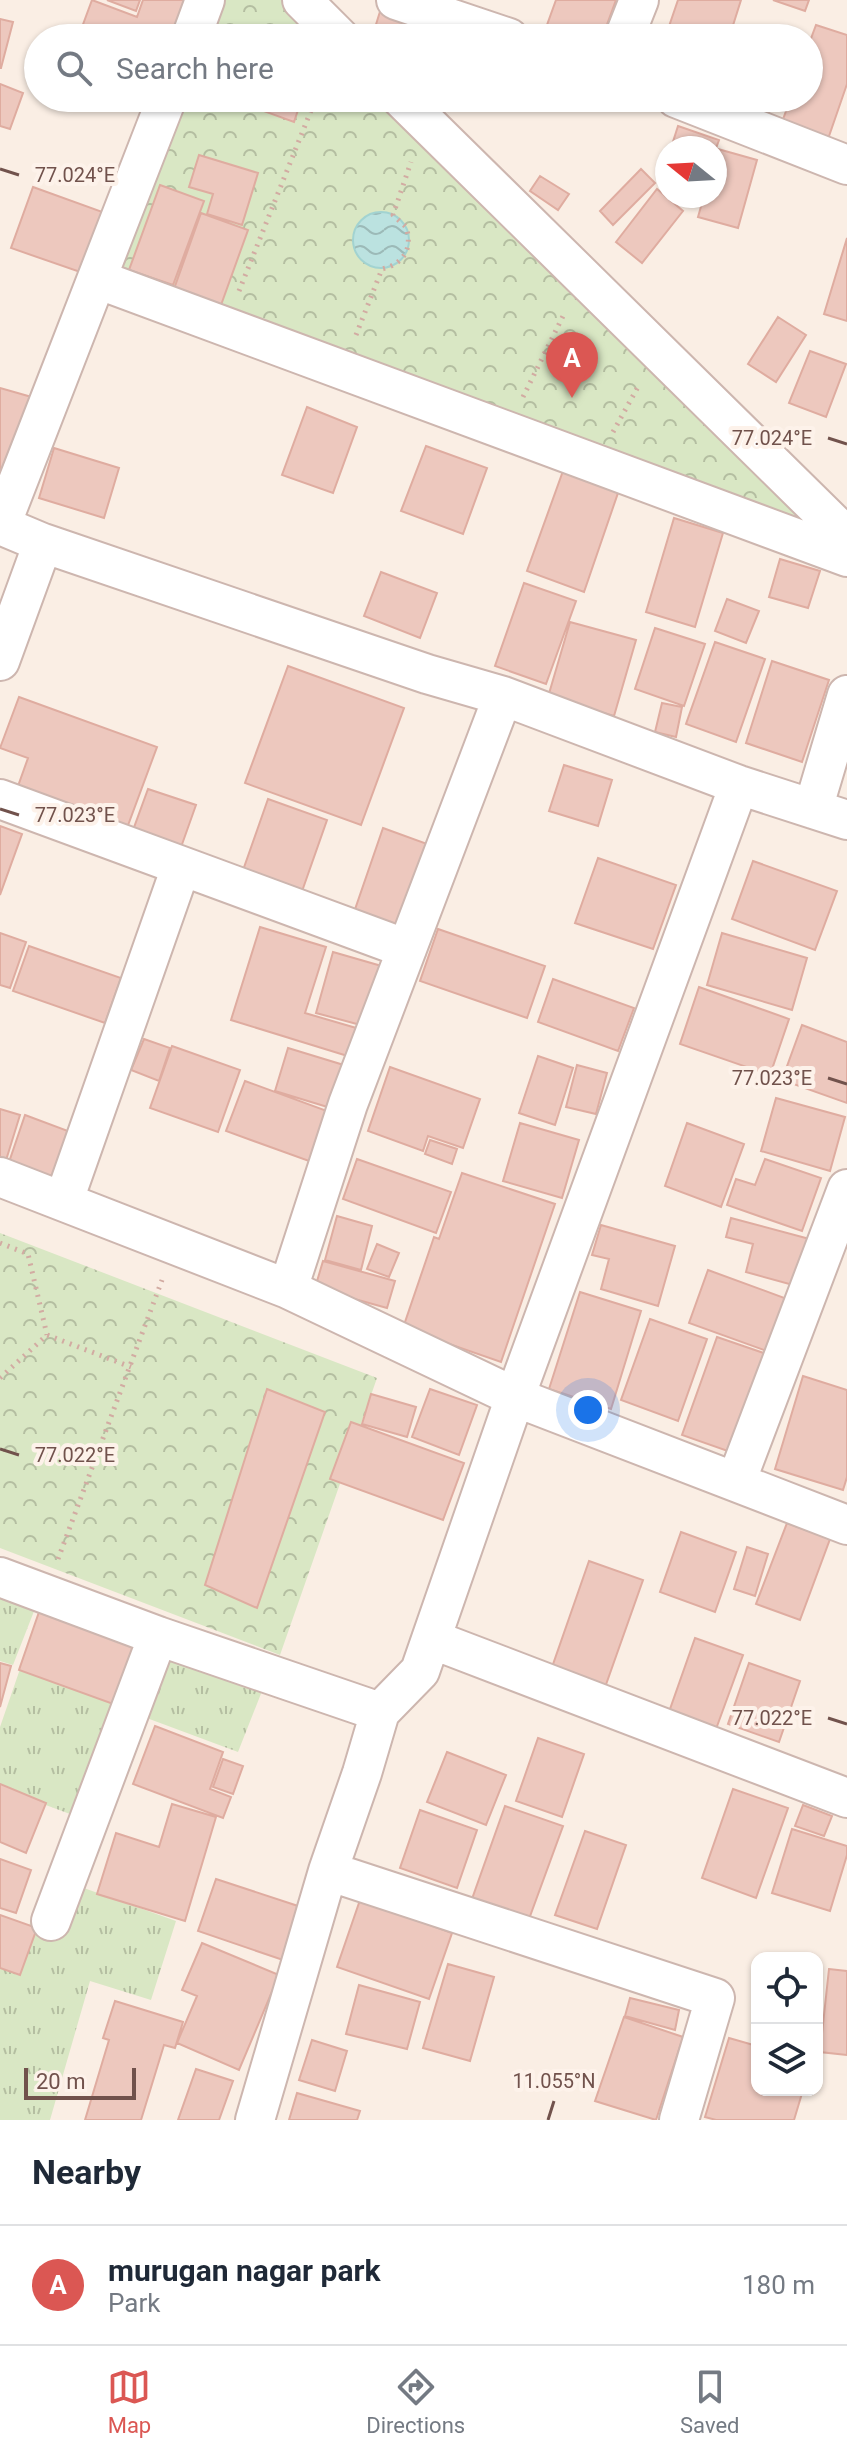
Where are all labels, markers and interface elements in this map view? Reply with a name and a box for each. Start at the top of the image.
search box [24,24,823,112]
icon: search [52,46,96,90]
text: Search here [116,51,274,86]
north arrow [655,136,727,208]
text: 77.024°E [35,163,115,187]
pin: A [546,332,598,398]
text: 77.024°E [732,426,812,450]
text: 77.023°E [35,803,115,827]
text: 77.023°E [732,1066,812,1090]
your location [568,1390,608,1430]
text: 77.022°E [35,1443,115,1467]
text: 77.022°E [732,1706,812,1730]
map controls [751,1952,823,2096]
button: locate [751,1952,823,2024]
button: layers [751,2024,823,2096]
scale bar [24,2064,136,2100]
text: 20 m [36,2069,85,2094]
text: 11.055°N [512,2069,596,2093]
text: Nearby [32,2152,141,2192]
text: murugan nagar park [108,2253,381,2288]
text: A [49,2270,67,2300]
text: 180 m [742,2270,815,2300]
text: Park [108,2288,160,2318]
tab: Map [107,2365,151,2438]
tab: Directions [366,2365,465,2438]
tab: Saved [680,2365,740,2438]

